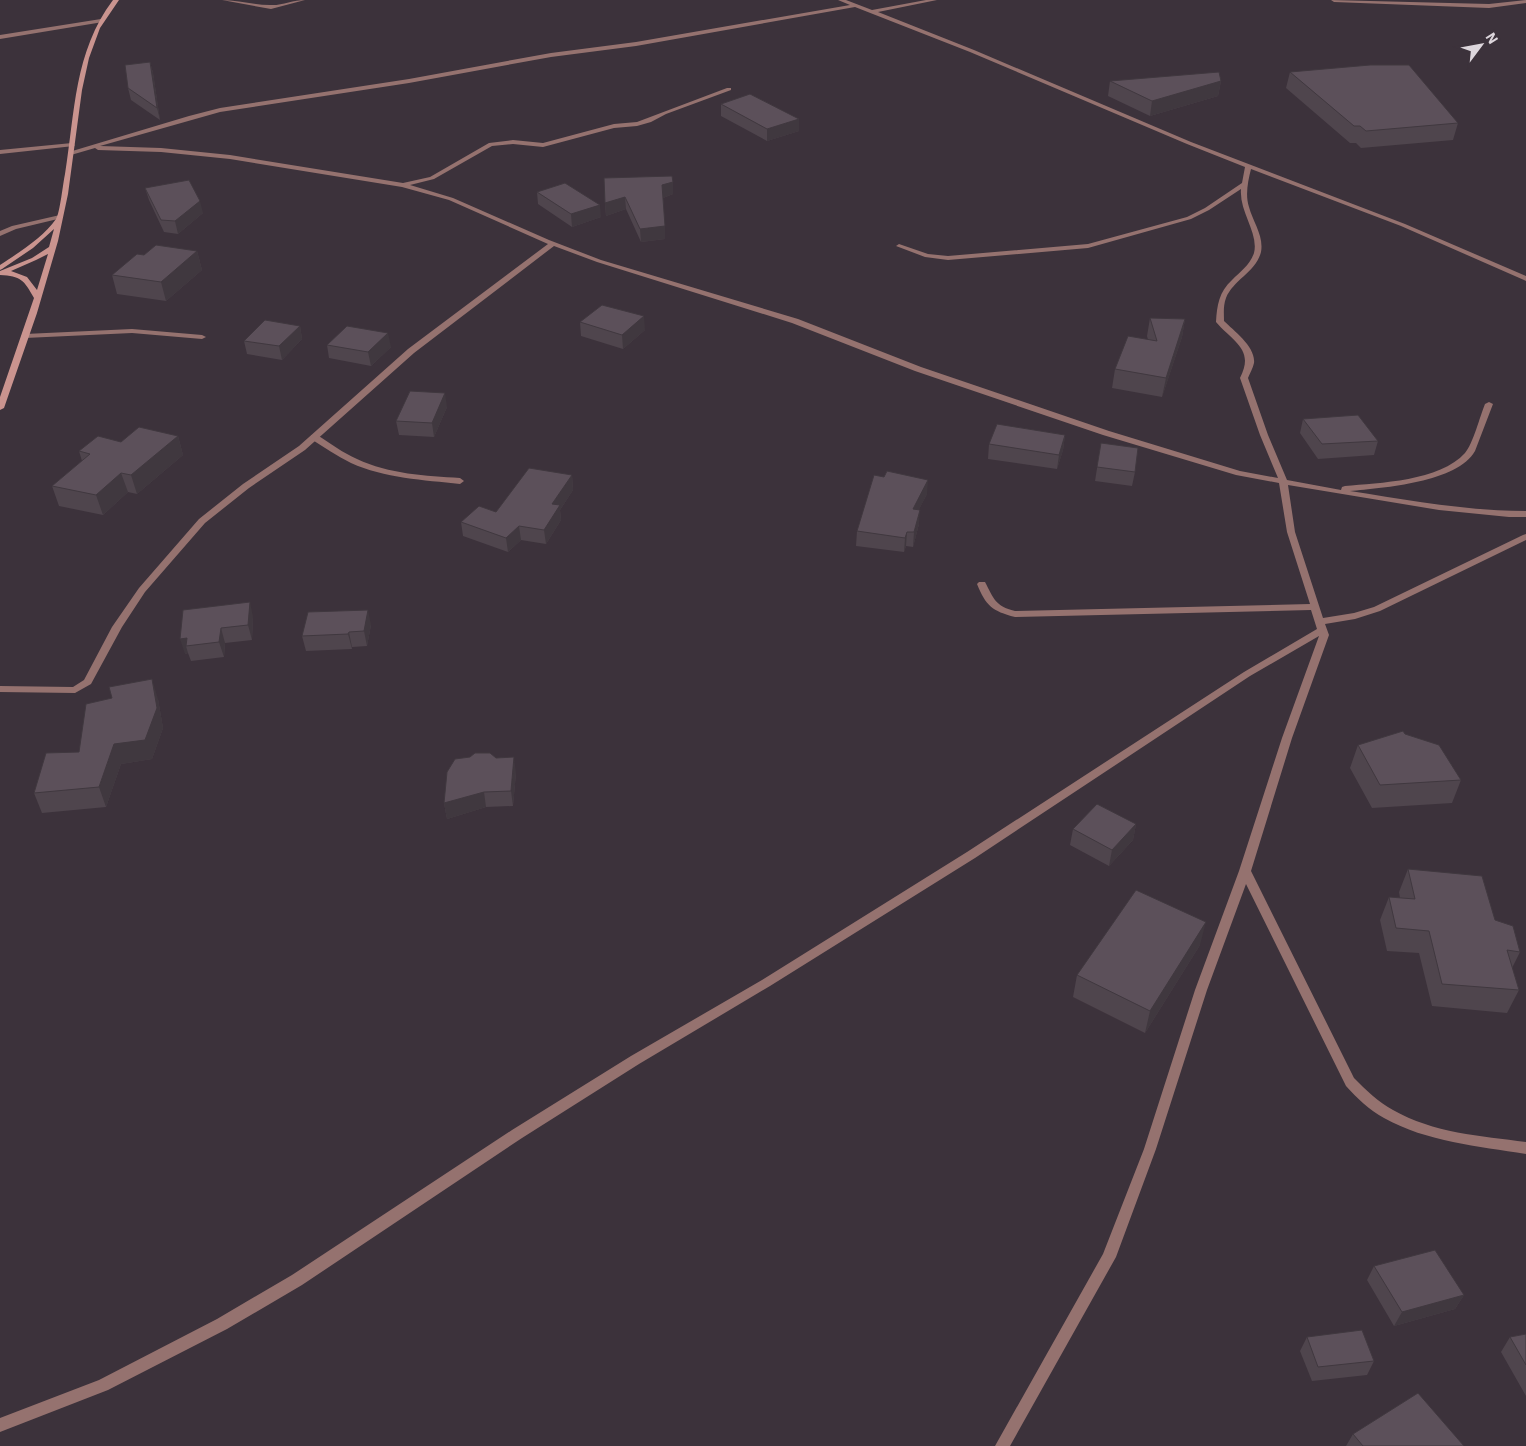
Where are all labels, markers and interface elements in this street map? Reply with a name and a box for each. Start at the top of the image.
north arrow [1456,20,1506,70]
text: N [1482,29,1502,47]

